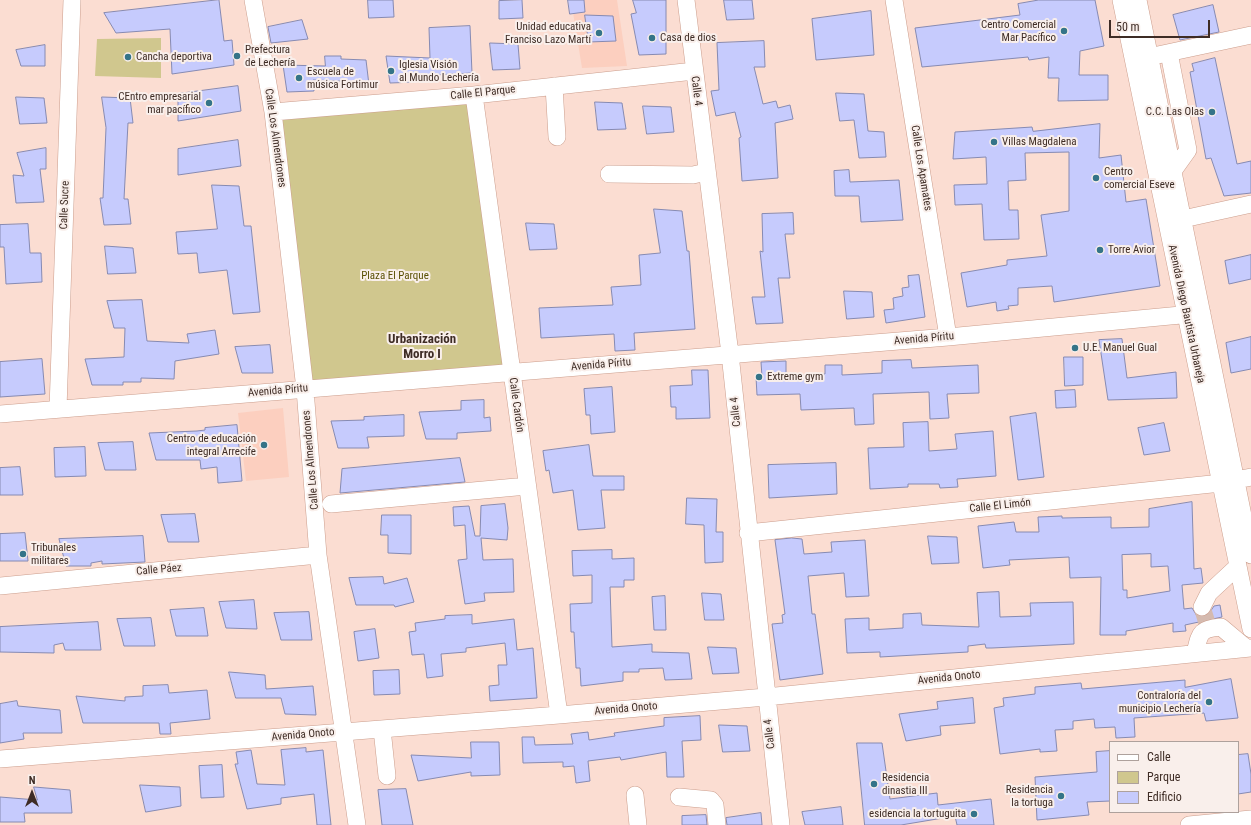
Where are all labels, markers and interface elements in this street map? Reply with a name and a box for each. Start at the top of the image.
scale bar [1111,12,1212,38]
place label: Centro Comercial Mar Pacífico [981,18,1056,44]
place label: Unidad educativa Franciso Lazo Martí [505,20,591,46]
text: 50 m [1116,20,1140,34]
marker: Centro Comercial Mar Pacífico [1059,26,1069,36]
marker: Unidad educativa Franciso Lazo Martí [594,28,604,38]
place label: Casa de dios [660,31,716,45]
marker: Casa de dios [647,33,657,43]
place label: Prefectura de Lechería [245,43,295,69]
place label: Cancha deportiva [136,50,212,64]
marker: Prefectura de Lechería [232,51,242,61]
marker: Cancha deportiva [123,52,133,62]
place label: Iglesia Visión al Mundo Lechería [399,58,479,84]
place label: Escuela de música Fortimur [307,65,378,91]
marker: Iglesia Visión al Mundo Lechería [386,66,396,76]
marker: Escuela de música Fortimur [294,73,304,83]
street label: Calle 4 [688,75,704,107]
street label: Calle El Parque [450,83,516,103]
street label: Calle Los Almendrones [262,88,288,188]
place label: CEntro empresarial mar pacífico [118,90,201,116]
marker: CEntro empresarial mar pacífico [204,98,214,108]
place label: C.C. Las Olas [1146,105,1204,119]
marker: C.C. Las Olas [1207,107,1217,117]
street label: Calle Los Apamates [908,124,934,212]
place label: Villas Magdalena [1002,135,1077,149]
marker: Villas Magdalena [989,137,999,147]
place label: Centro comercial Eseve [1104,165,1175,191]
marker: Centro comercial Eseve [1091,173,1101,183]
street label: Calle Sucre [58,180,72,230]
place label: Torre Avior [1108,243,1155,257]
street label: Avenida Diego Bautista Urbaneja [1165,244,1207,384]
marker: Torre Avior [1095,245,1105,255]
park label: Plaza El Parque [361,269,429,283]
street label: Avenida Píritu [893,330,955,348]
district label: Urbanización Morro I [388,332,456,363]
place label: U.E. Manuel Gual [1083,341,1157,355]
marker: U.E. Manuel Gual [1070,343,1080,353]
street label: Avenida Píritu [570,356,632,374]
place label: Extreme gym [767,370,823,384]
marker: Extreme gym [754,372,764,382]
street label: Calle Cardón [506,377,526,433]
street label: Avenida Píritu [247,382,309,400]
street label: Calle 4 [728,397,744,427]
street label: Calle Los Almendrones [300,410,322,510]
place label: Centro de educación integral Arrecife [167,432,256,458]
marker: Centro de educación integral Arrecife [259,440,269,450]
street label: Calle El Limón [969,496,1031,516]
place label: Tribunales militares [31,541,76,567]
marker: Tribunales militares [18,549,28,559]
street label: Calle Páez [136,561,182,579]
street label: Avenida Onoto [917,668,981,688]
place label: Contraloría del municipio Lechería [1119,689,1201,715]
marker: Contraloría del municipio Lechería [1204,697,1214,707]
street label: Avenida Onoto [594,700,658,718]
street label: Calle 4 [762,718,778,750]
street label: Avenida Onoto [271,726,335,744]
legend [1109,741,1239,813]
text: Calle [1147,750,1171,764]
text: Parque [1147,770,1180,784]
place label: Residencia dinastia III [882,771,929,797]
north arrow [12,773,52,813]
text: N [29,774,35,787]
marker: Residencia dinastia III [869,779,879,789]
place label: Residencia la tortuga [1006,783,1053,809]
text: Edificio [1147,790,1182,804]
marker: Residencia la tortuga [1056,791,1066,801]
place label: esidencia la tortuguita [869,807,966,821]
marker: esidencia la tortuguita [969,809,979,819]

